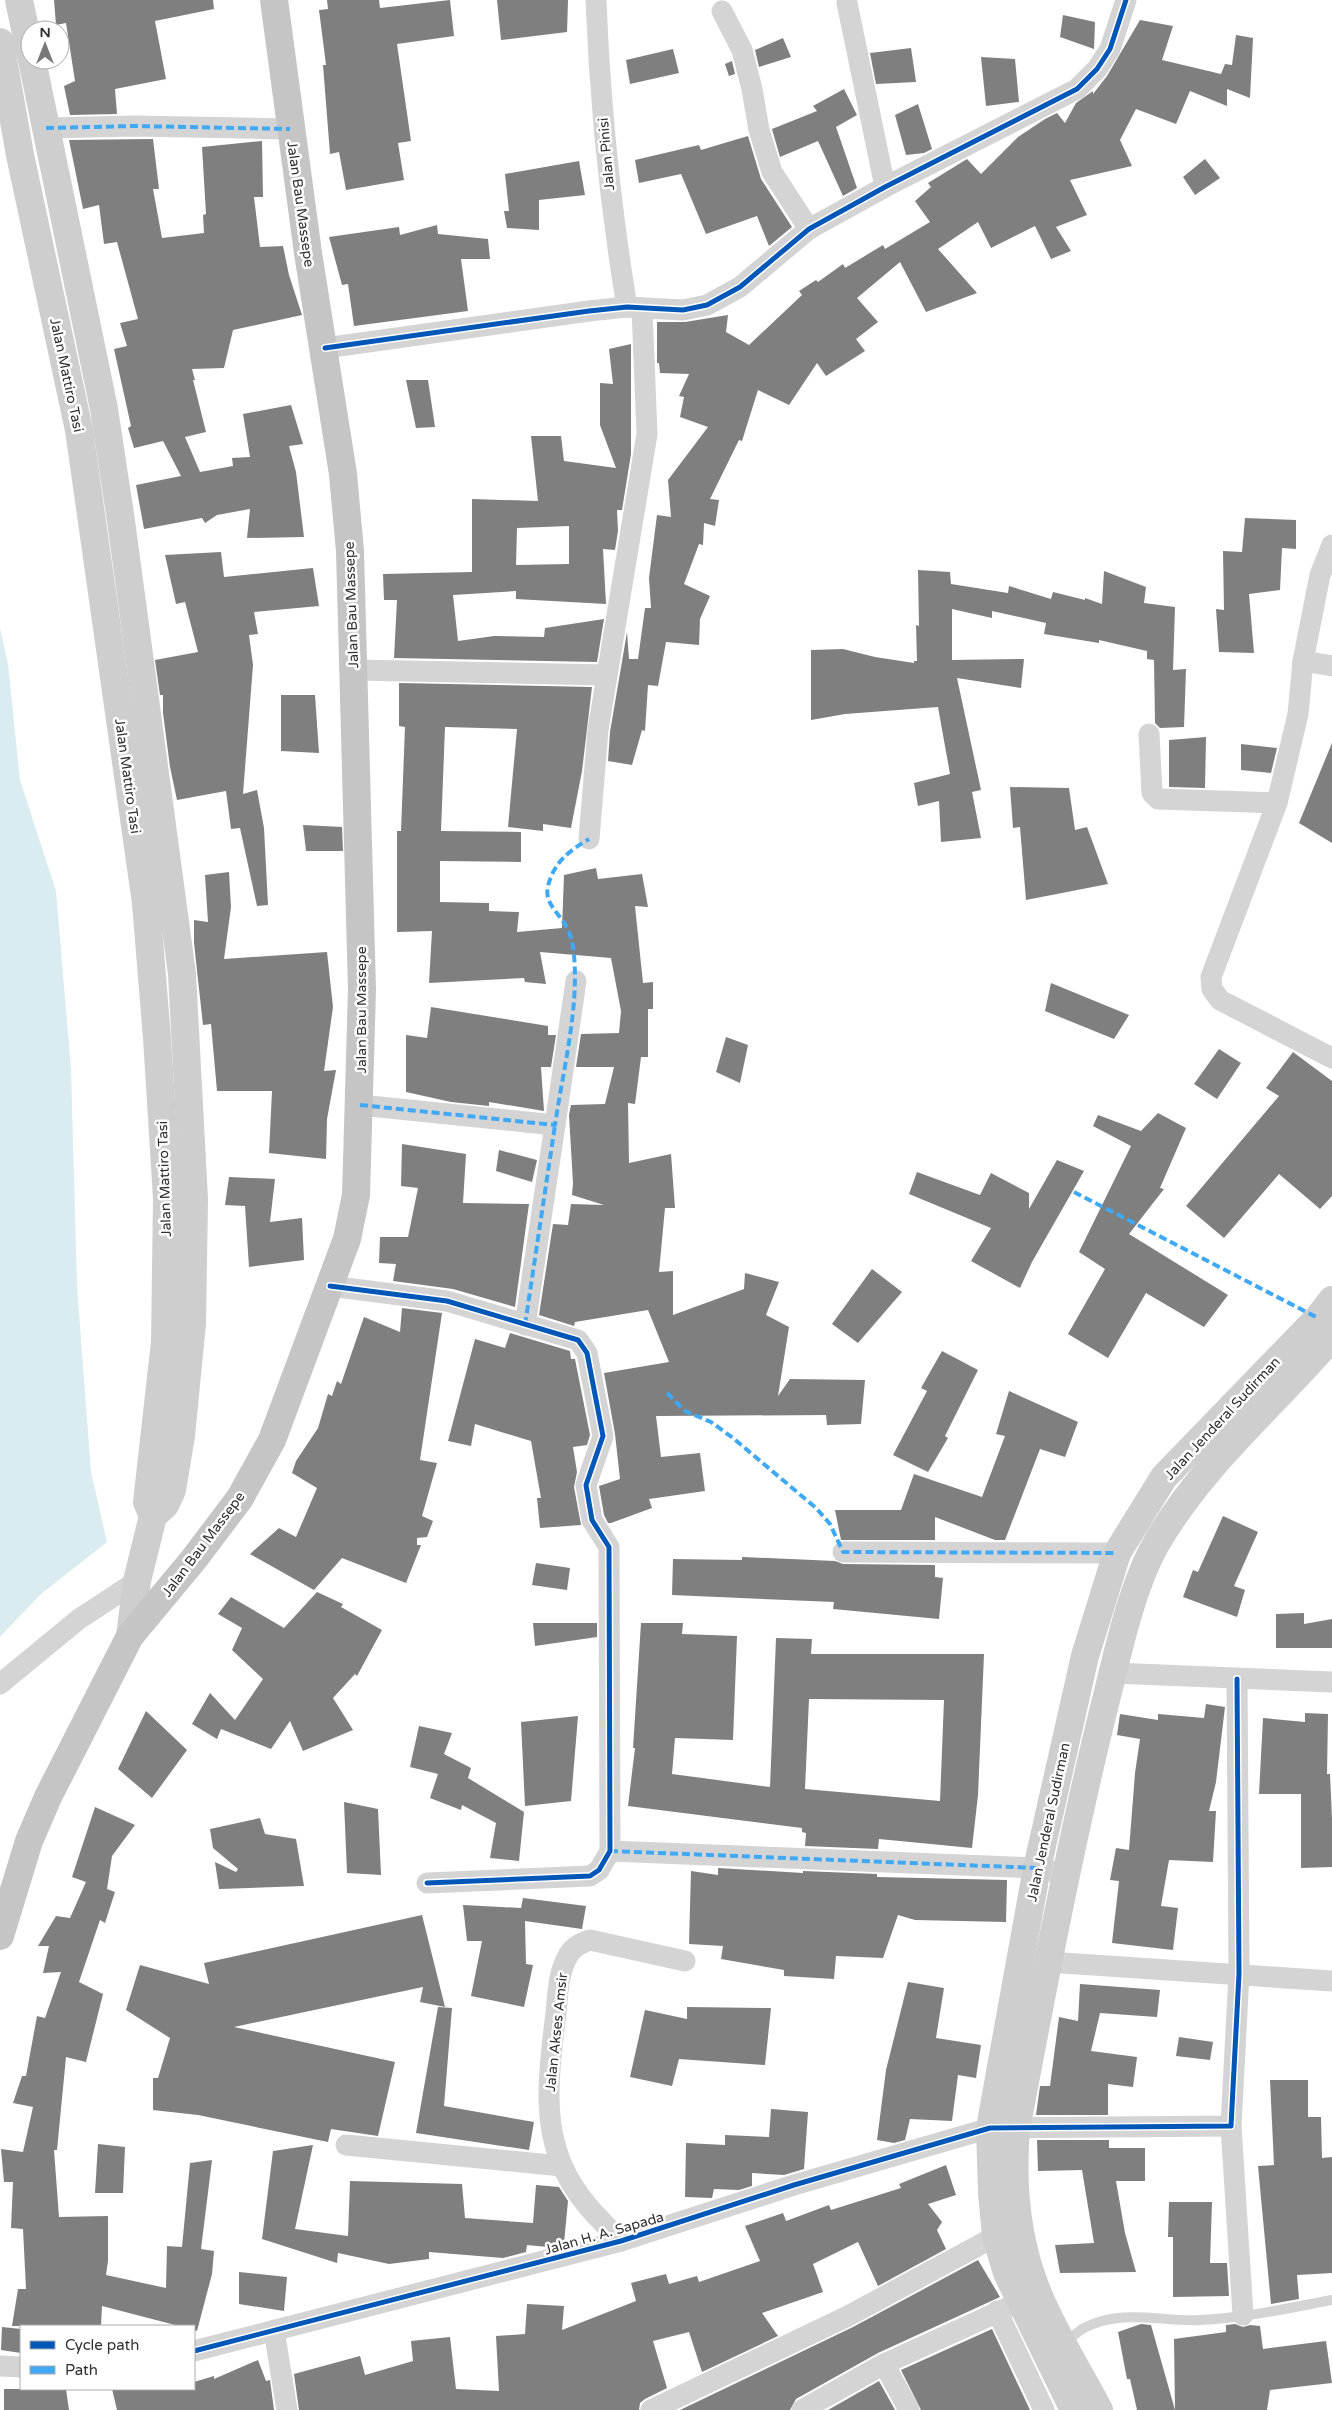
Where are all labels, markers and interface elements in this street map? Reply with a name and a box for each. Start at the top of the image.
north arrow [20,20,70,70]
text: N [39,24,51,41]
street label: Jalan Pinisi [595,117,618,191]
street label: Jalan Bau Massepe [283,140,318,268]
street label: Jalan Mattiro Tasi [46,317,87,434]
street label: Jalan Bau Massepe [341,541,362,669]
street label: Jalan Mattiro Tasi [111,717,144,835]
street label: Jalan Bau Massepe [353,946,370,1074]
street label: Jalan Mattiro Tasi [154,1121,175,1237]
street label: Jalan Jenderal Sudirman [1161,1353,1284,1483]
street label: Jalan Bau Massepe [158,1488,248,1600]
street label: Jalan Jenderal Sudirman [1023,1741,1074,1903]
street label: Jalan Akses Amsir [542,1971,571,2092]
street label: Jalan H. A. Sapada [542,2208,666,2259]
legend [20,2325,195,2390]
text: Cycle path [65,2336,139,2354]
text: Path [65,2361,98,2379]

